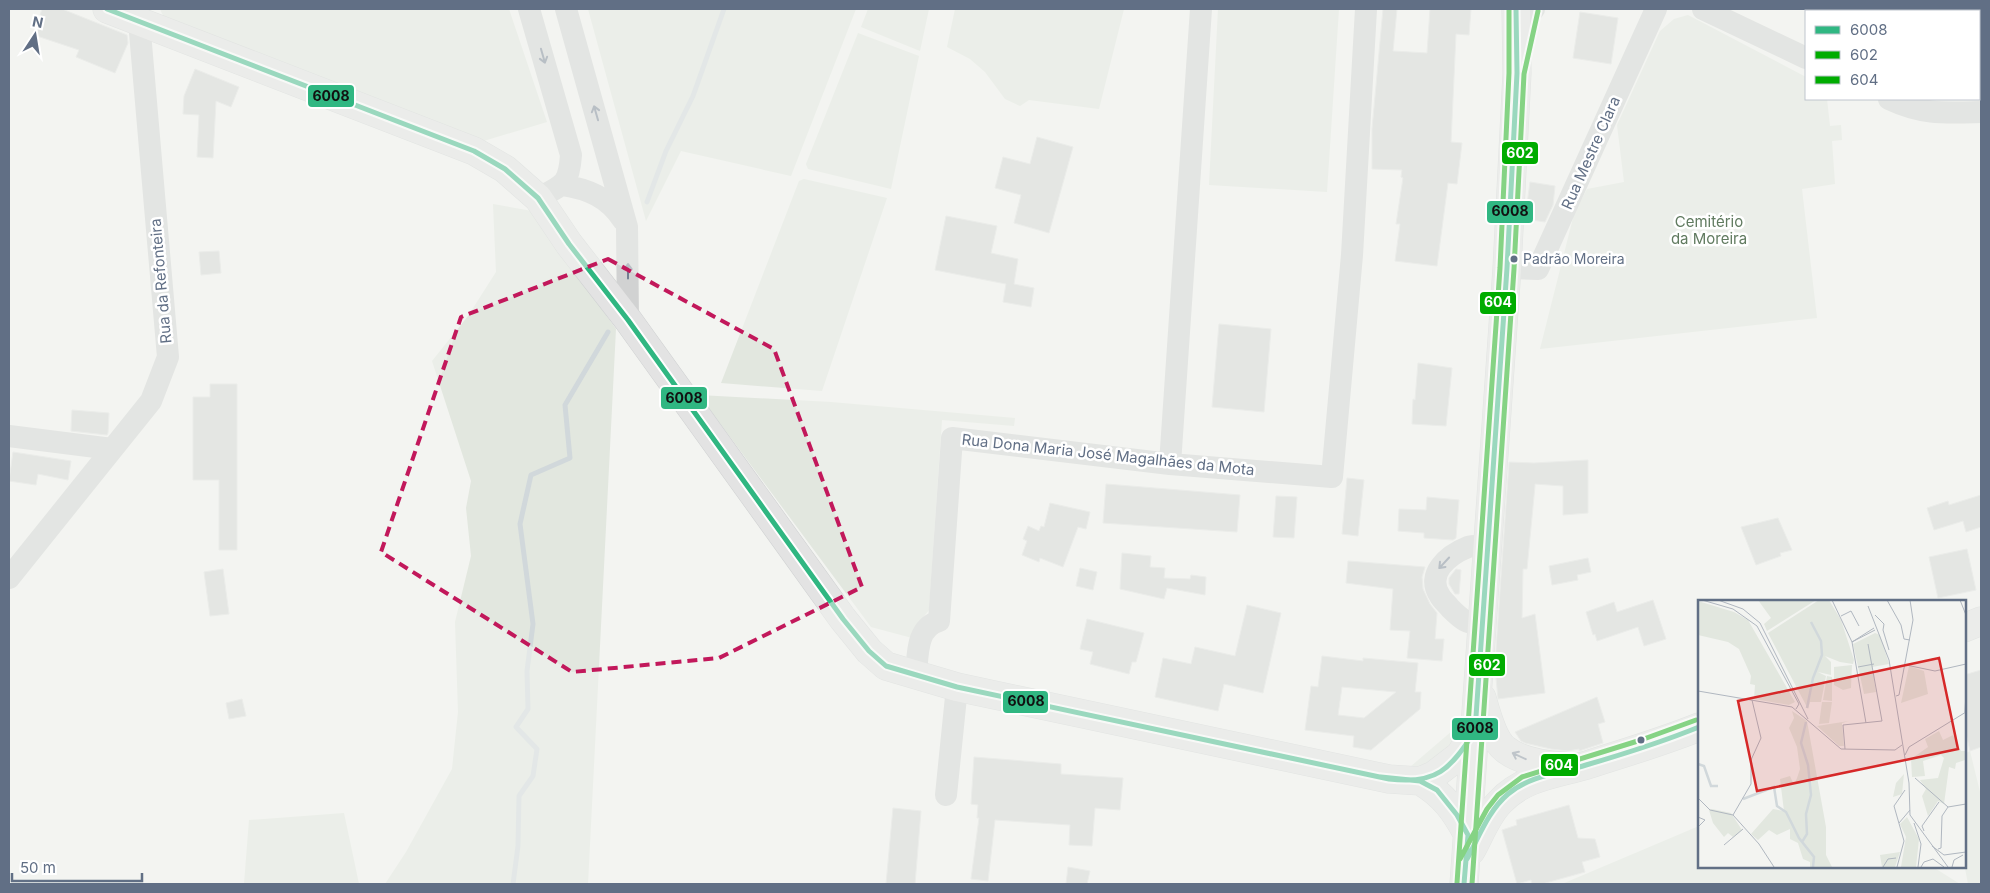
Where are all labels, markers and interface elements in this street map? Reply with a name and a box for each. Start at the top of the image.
north arrow [10,10,60,60]
legend [1805,10,1980,100]
text: N [31,12,45,31]
text: 6008 [1850,20,1888,39]
text: 602 [1850,45,1878,64]
one-way arrow [538,47,548,63]
text: 604 [1850,70,1878,89]
line badge: 6008 [307,84,355,108]
text: 6008 [312,87,350,104]
street label: Rua Mestre Clara [1557,93,1624,212]
one-way arrow [590,105,600,121]
line badge: 602 [1501,141,1539,165]
text: 602 [1506,144,1534,161]
line badge: 6008 [1486,200,1534,224]
text: 6008 [1491,202,1529,219]
park label: Cemitério da Moreira [1671,212,1747,248]
street label: Rua da Refonteira [146,218,175,344]
place label: Padrão Moreira [1523,250,1625,267]
marker: Padrão Moreira [1509,254,1519,264]
one-way arrow [623,263,633,280]
line badge: 604 [1479,291,1517,315]
text: 604 [1484,293,1512,310]
line badge: 6008 [660,386,708,410]
text: 6008 [665,389,703,406]
street label: Rua Dona Maria José Magalhães da Mota [961,430,1255,479]
one-way arrow [1439,556,1451,569]
inset map [1698,600,1965,868]
line badge: 602 [1468,653,1506,677]
text: 602 [1473,656,1501,673]
line badge: 6008 [1002,690,1049,714]
text: 6008 [1007,692,1045,709]
line badge: 6008 [1451,717,1499,741]
text: 6008 [1456,719,1494,736]
unlabelled marker [1636,735,1646,745]
one-way arrow [1512,751,1527,760]
line badge: 604 [1540,753,1579,777]
text: 604 [1545,756,1573,773]
scale bar [12,850,142,882]
text: 50 m [20,858,56,877]

